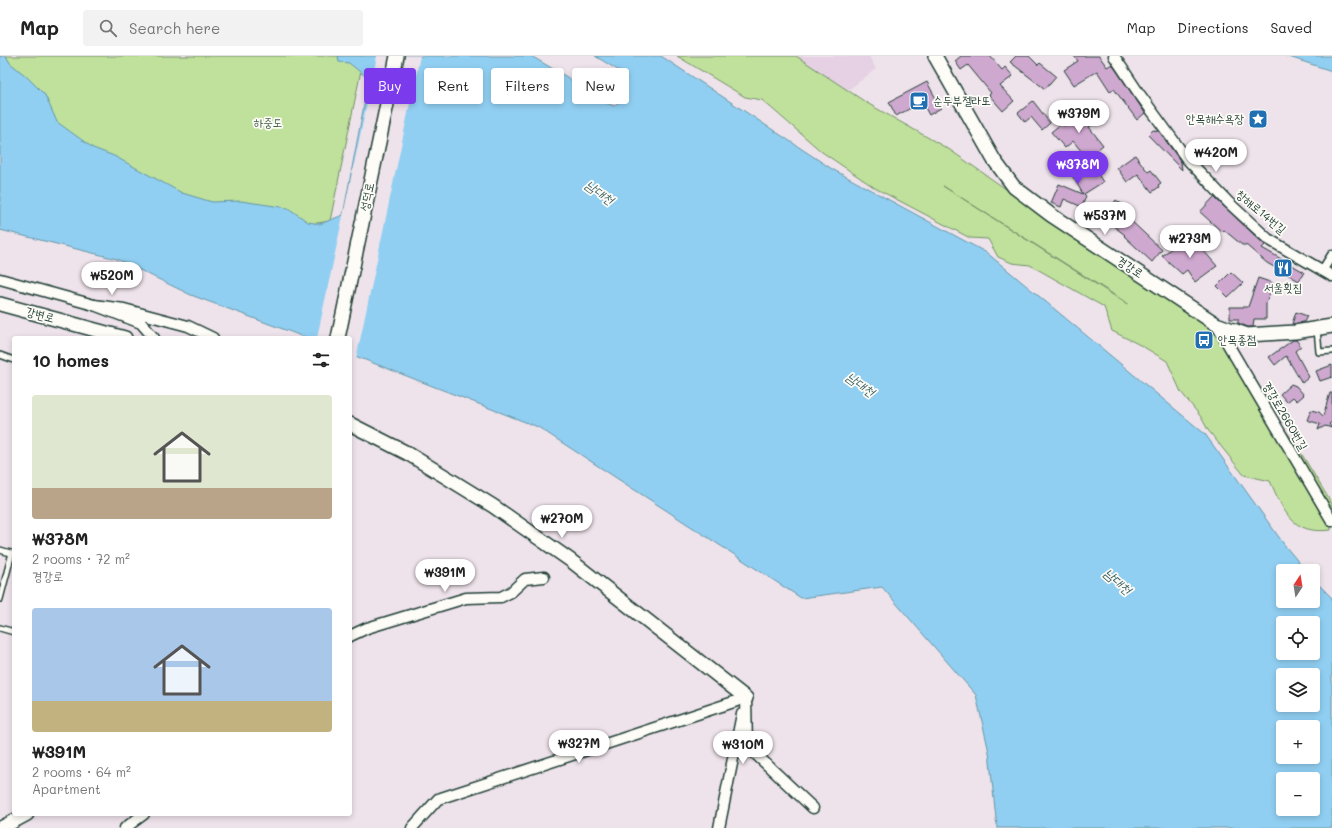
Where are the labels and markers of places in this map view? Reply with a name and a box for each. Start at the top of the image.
cafe icon: 순두부젤라또 [908,90,930,112]
place label: 순두부젤라또 [933,92,991,108]
pin: ₩379M [1051,100,1107,134]
place icon: 안목해수욕장 [1247,108,1269,130]
place label: 안목해수욕장 [1186,110,1244,126]
pin: ₩420M [1188,139,1244,173]
pin: ₩378M [1050,151,1106,185]
pin: ₩537M [1077,202,1133,236]
pin: ₩273M [1162,225,1218,259]
restaurant icon: 서울횟집 [1272,257,1294,279]
pin: ₩520M [84,262,140,296]
place label: 서울횟집 [1264,279,1302,295]
bus stop icon: 안목종점 [1193,329,1215,351]
place label: 안목종점 [1218,331,1257,347]
pin: ₩270M [534,505,590,539]
pin: ₩391M [417,559,473,593]
pin: ₩327M [551,730,607,764]
pin: ₩310M [715,731,771,765]

